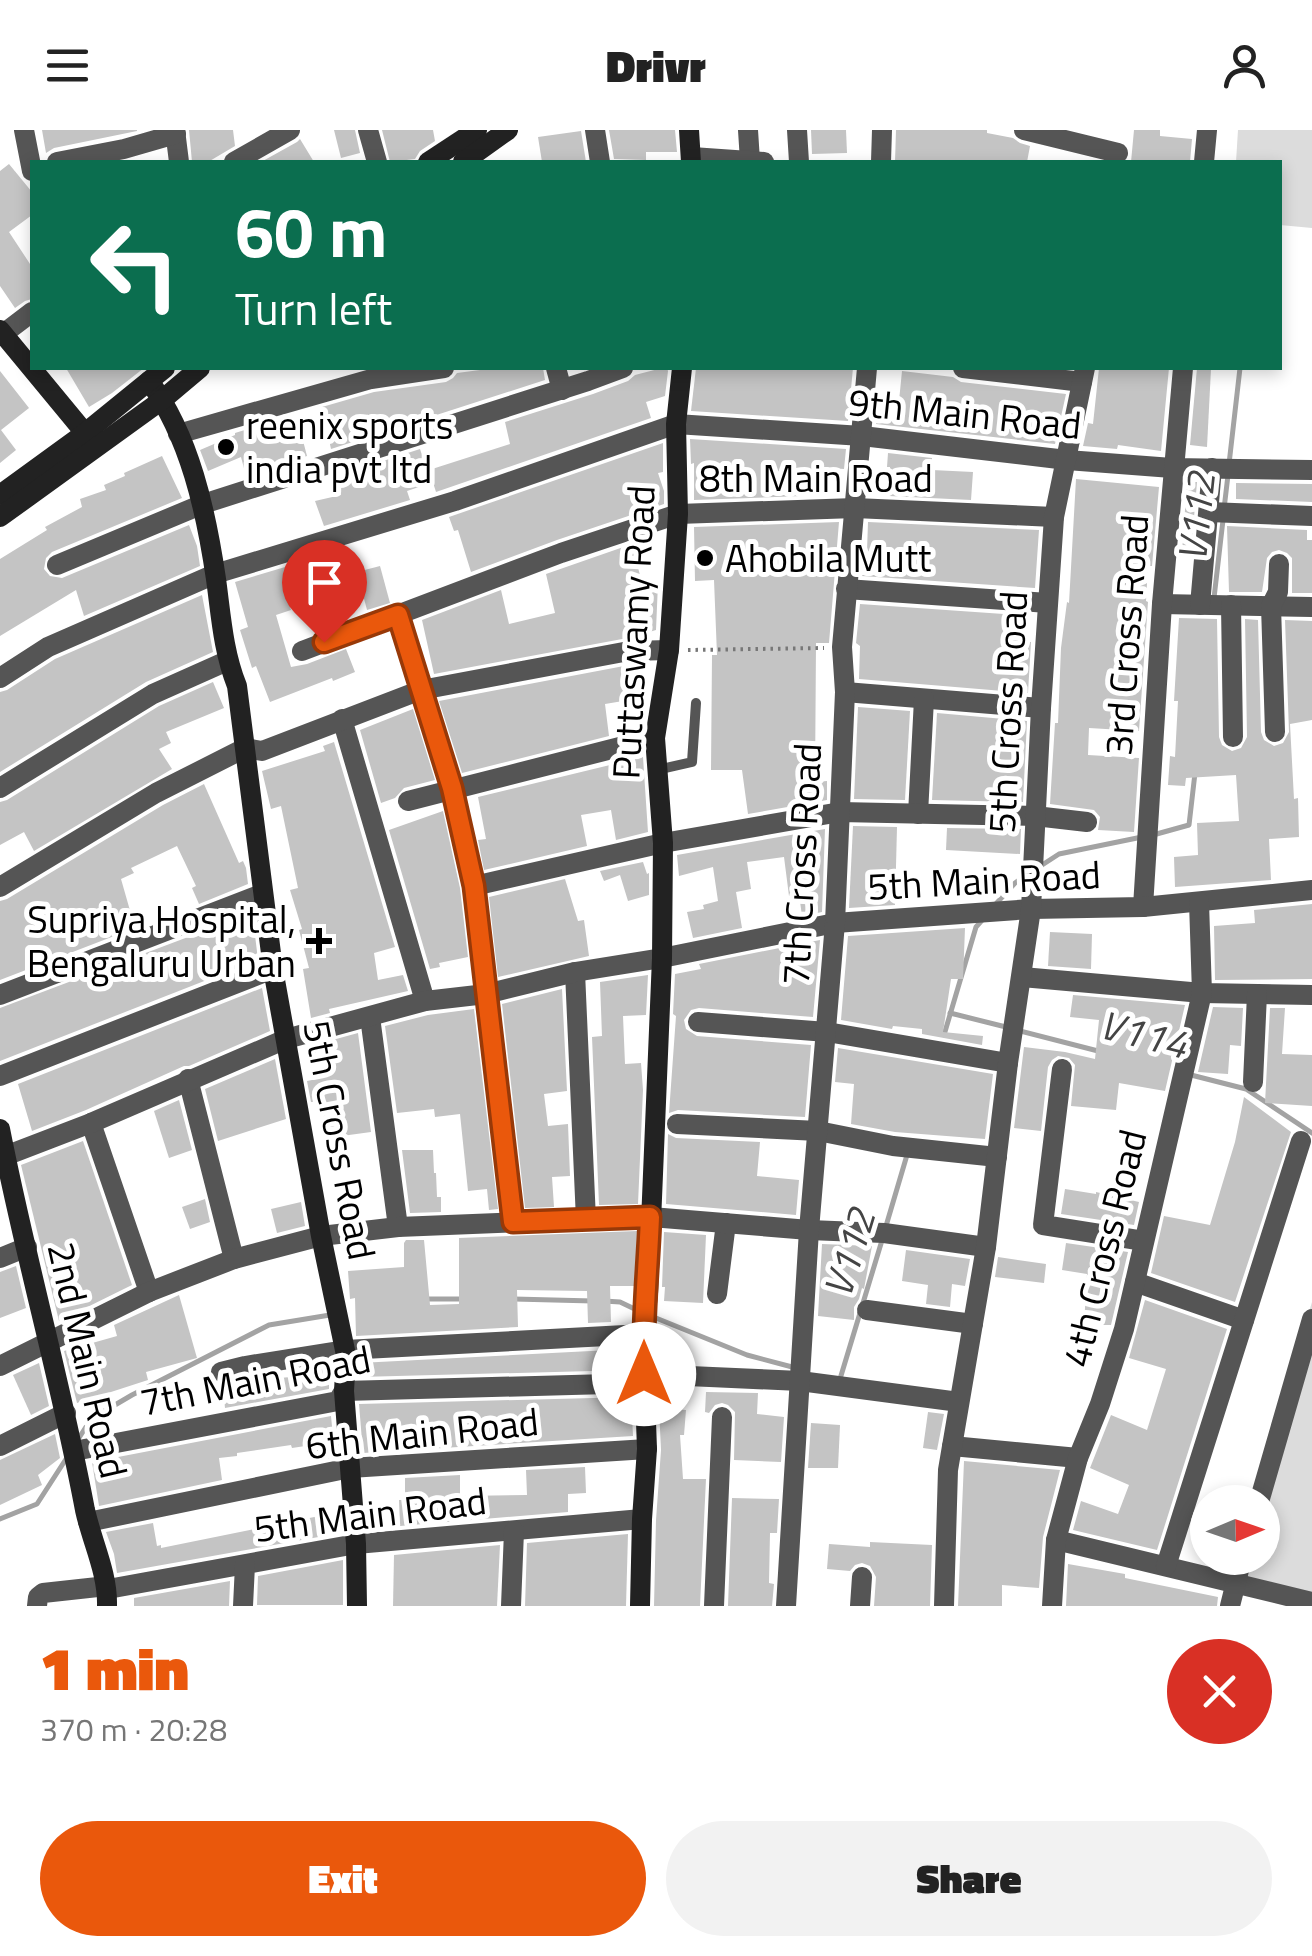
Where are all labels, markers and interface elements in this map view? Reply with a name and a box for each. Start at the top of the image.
text: Drivr [606,31,706,99]
icon: menu [40,38,95,93]
icon: person [1217,38,1272,93]
text: 60 m [235,178,388,284]
icon: left [70,200,200,330]
text: Turn left [235,274,392,342]
street label: 9th Main Road [846,372,1084,454]
place label: reenix sports india pvt ltd [246,396,453,498]
marker: reenix sports india pvt ltd [215,436,237,458]
street label: 8th Main Road [699,449,933,507]
water label: V112 [1161,468,1231,564]
street label: Puttaswamy Road [596,484,670,780]
street label: 3rd Cross Road [1089,512,1163,758]
place label: Ahobila Mutt [725,529,931,587]
pin [282,540,367,643]
marker: Ahobila Mutt [694,547,716,569]
icon: arrive [297,555,352,610]
street label: 5th Cross Road [972,589,1042,835]
street label: 7th Cross Road [766,741,836,987]
street label: 5th Main Road [866,845,1102,915]
place label: Supriya Hospital, Bengaluru Urban [27,890,296,992]
marker: Supriya Hospital, Bengaluru Urban [306,928,332,954]
water label: V114 [1093,994,1195,1075]
street label: 5th Cross Road [288,1015,392,1265]
street label: 4th Cross Road [1047,1123,1161,1373]
water label: V112 [807,1200,892,1304]
street label: 2nd Main Road [33,1236,143,1484]
position arrow [592,1322,696,1426]
street label: 7th Main Road [135,1329,375,1431]
street label: 6th Main Road [303,1392,541,1474]
street label: 5th Main Road [250,1471,490,1557]
north arrow [1190,1485,1280,1575]
map controls [1190,1485,1280,1575]
text: 1 min [40,1622,189,1713]
button: close [1167,1639,1272,1744]
text: 370 m · 20:28 [40,1705,227,1753]
button: Exit [40,1821,646,1936]
button: Share [666,1821,1272,1936]

